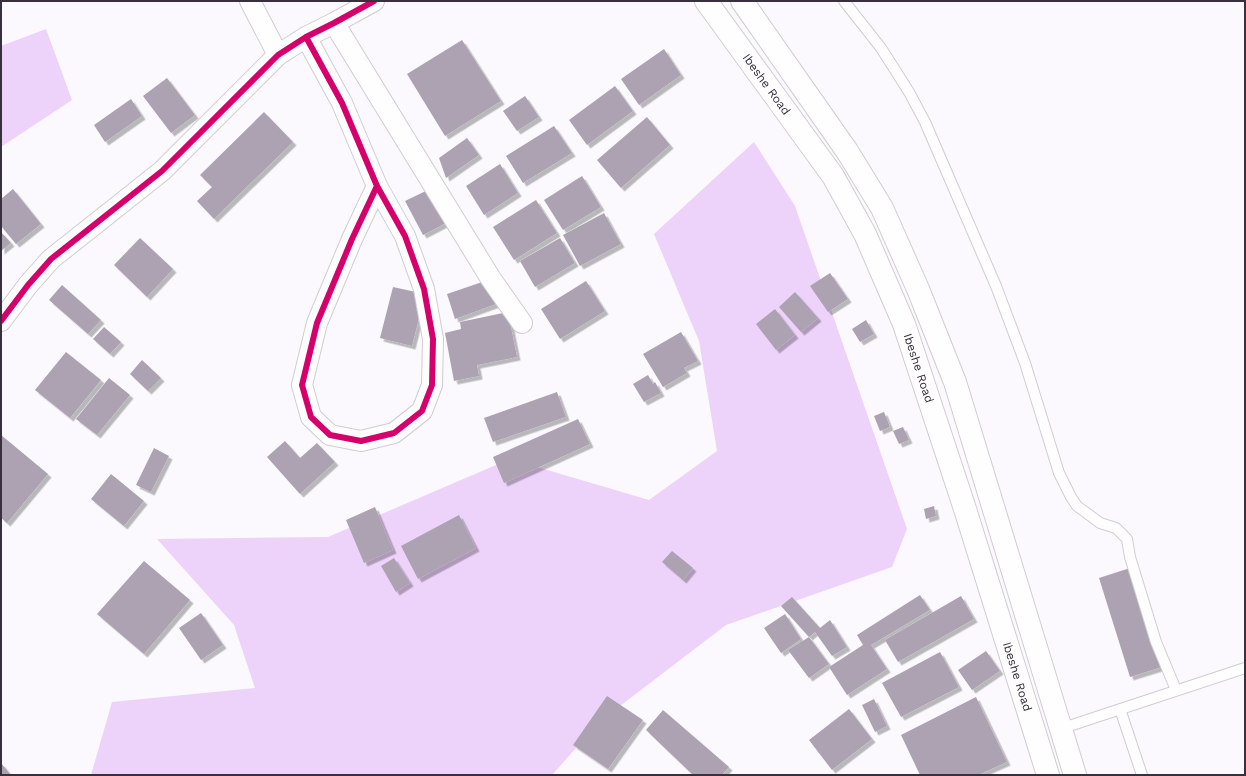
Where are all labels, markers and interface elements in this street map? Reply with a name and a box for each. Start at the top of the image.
street label: Ibeshe Road [740,51,793,118]
street label: Ibeshe Road [901,332,936,405]
street label: Ibeshe Road [1000,640,1035,713]

